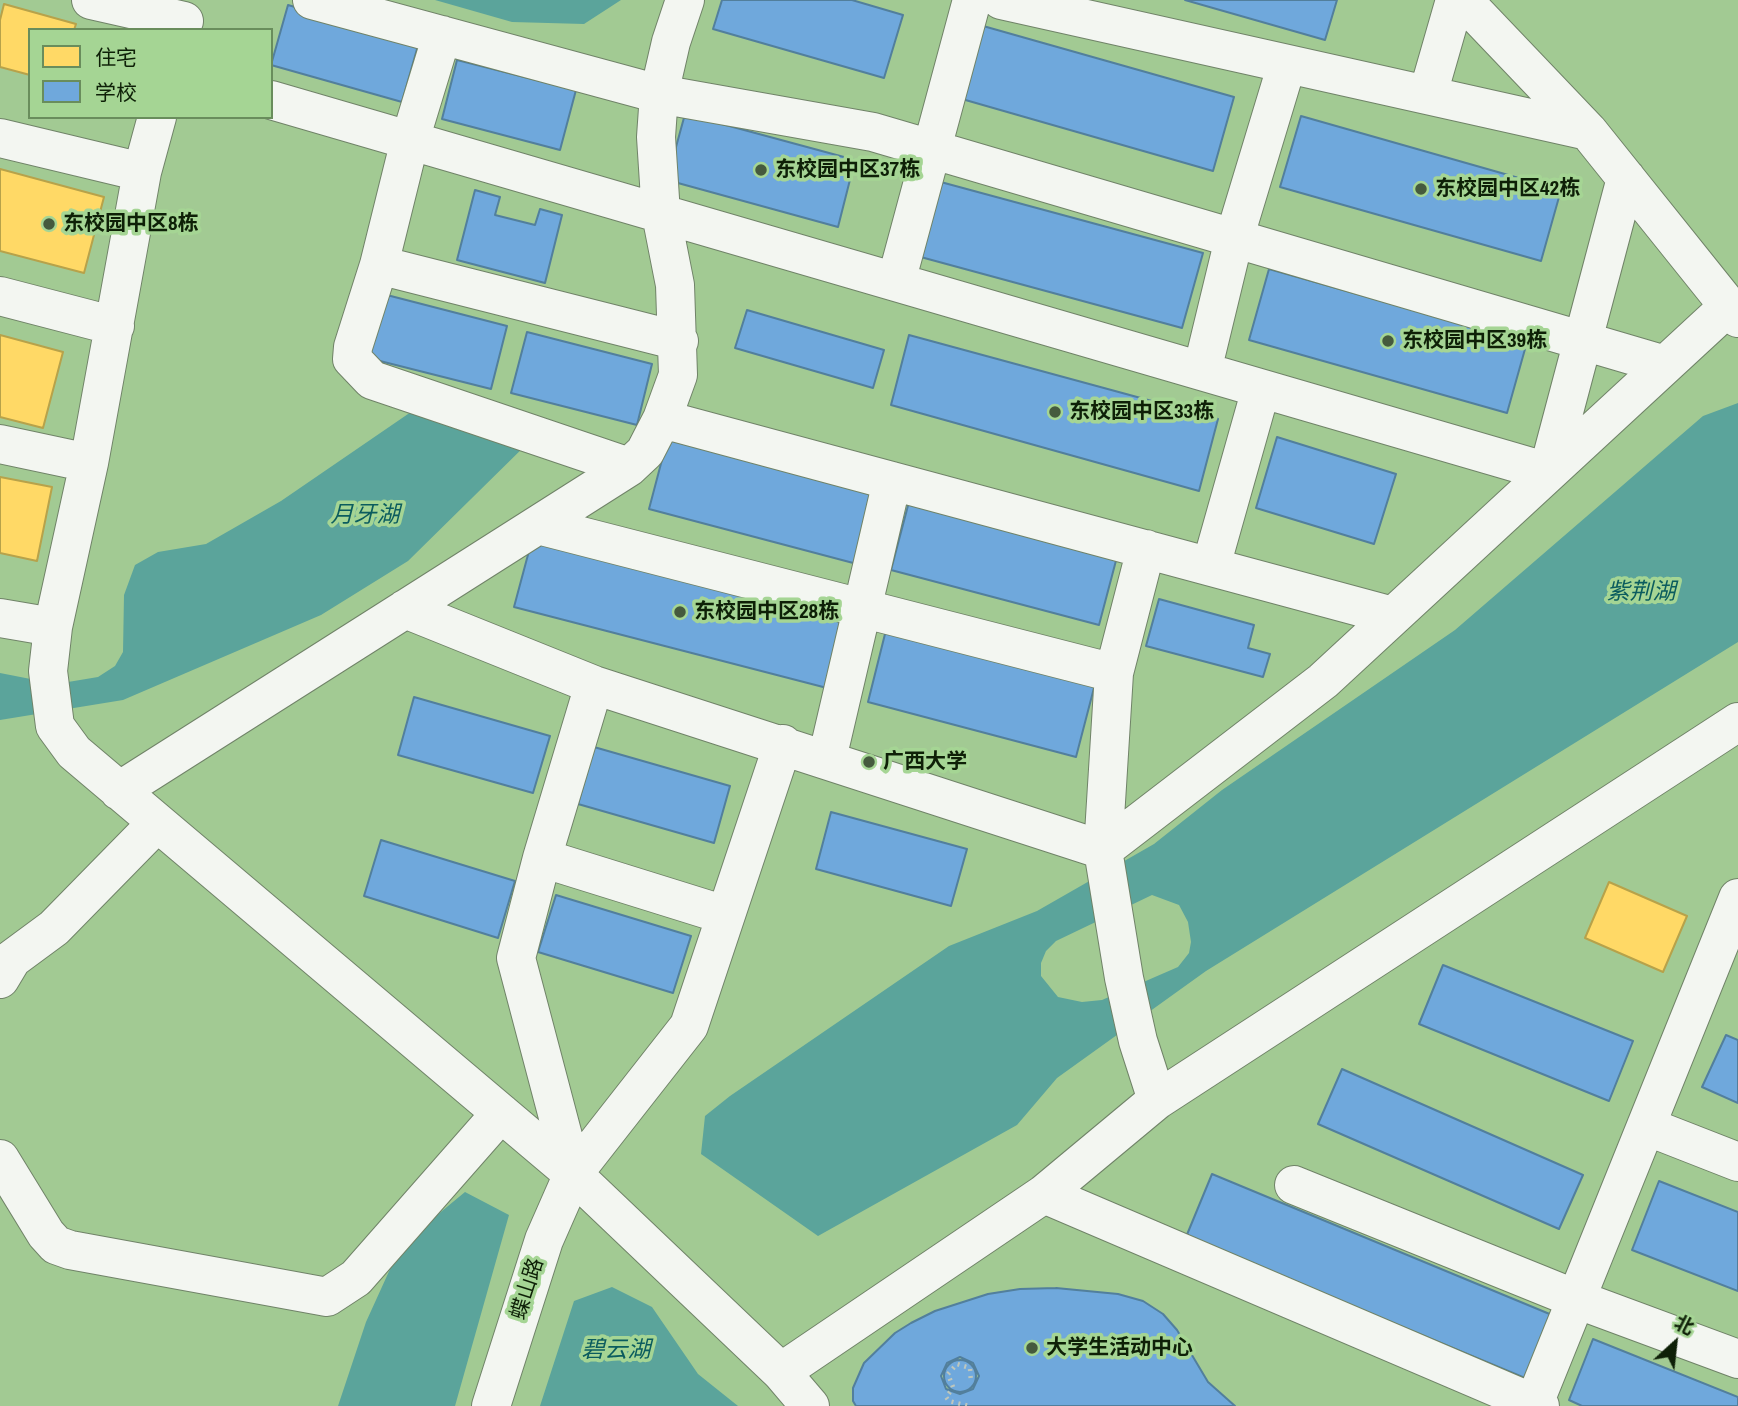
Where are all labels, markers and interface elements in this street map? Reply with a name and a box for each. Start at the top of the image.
legend [28,28,273,119]
text: 住宅 [95,43,137,72]
text: 学校 [95,78,137,107]
place label: 东校园中区37栋 [775,157,920,183]
marker: 东校园中区37栋 [753,162,769,178]
place label: 东校园中区42栋 [1435,176,1580,202]
marker: 东校园中区42栋 [1413,181,1429,197]
place label: 东校园中区8栋 [63,211,199,237]
marker: 东校园中区8栋 [41,216,57,232]
place label: 东校园中区39栋 [1402,328,1547,354]
marker: 东校园中区39栋 [1380,333,1396,349]
place label: 东校园中区33栋 [1069,399,1214,425]
marker: 东校园中区33栋 [1047,404,1063,420]
water label: 月牙湖 [331,502,399,530]
water label: 紫荆湖 [1607,579,1675,607]
place label: 东校园中区28栋 [694,599,839,625]
marker: 东校园中区28栋 [672,604,688,620]
place label: 广西大学 [883,749,967,775]
marker: 广西大学 [861,754,877,770]
street label: 蝶山路 [506,1255,550,1323]
north arrow [1640,1308,1710,1378]
text: 北 [1670,1308,1699,1340]
place label: 大学生活动中心 [1046,1335,1193,1361]
water label: 碧云湖 [582,1337,650,1365]
marker: 大学生活动中心 [1024,1340,1040,1356]

